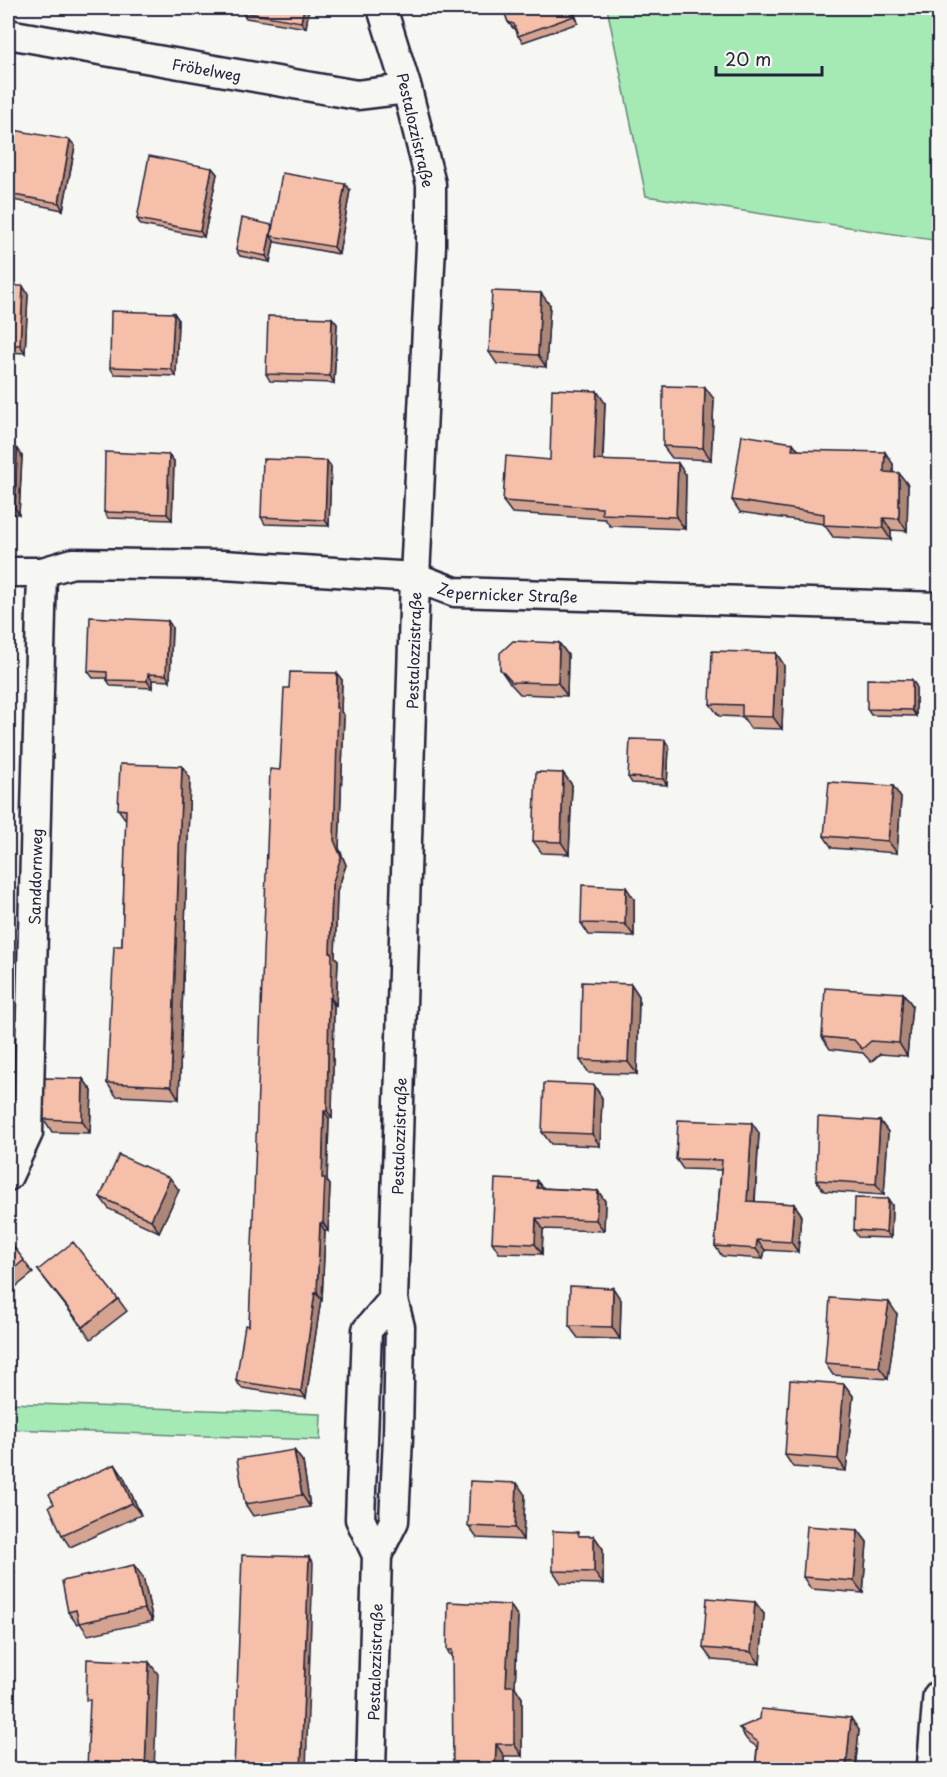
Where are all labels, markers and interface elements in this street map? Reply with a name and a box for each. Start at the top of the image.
scale bar [716,39,822,77]
text: 20 m [725,45,771,72]
street label: Fröbelweg [170,51,244,86]
street label: Pestalozzistraße [392,70,440,190]
street label: Zepernicker Straße [435,575,578,607]
street label: Pestalozzistraße [399,591,426,709]
street label: Sanddornweg [22,828,47,925]
street label: Pestalozzistraße [385,1077,411,1195]
street label: Pestalozzistraße [361,1603,387,1721]

